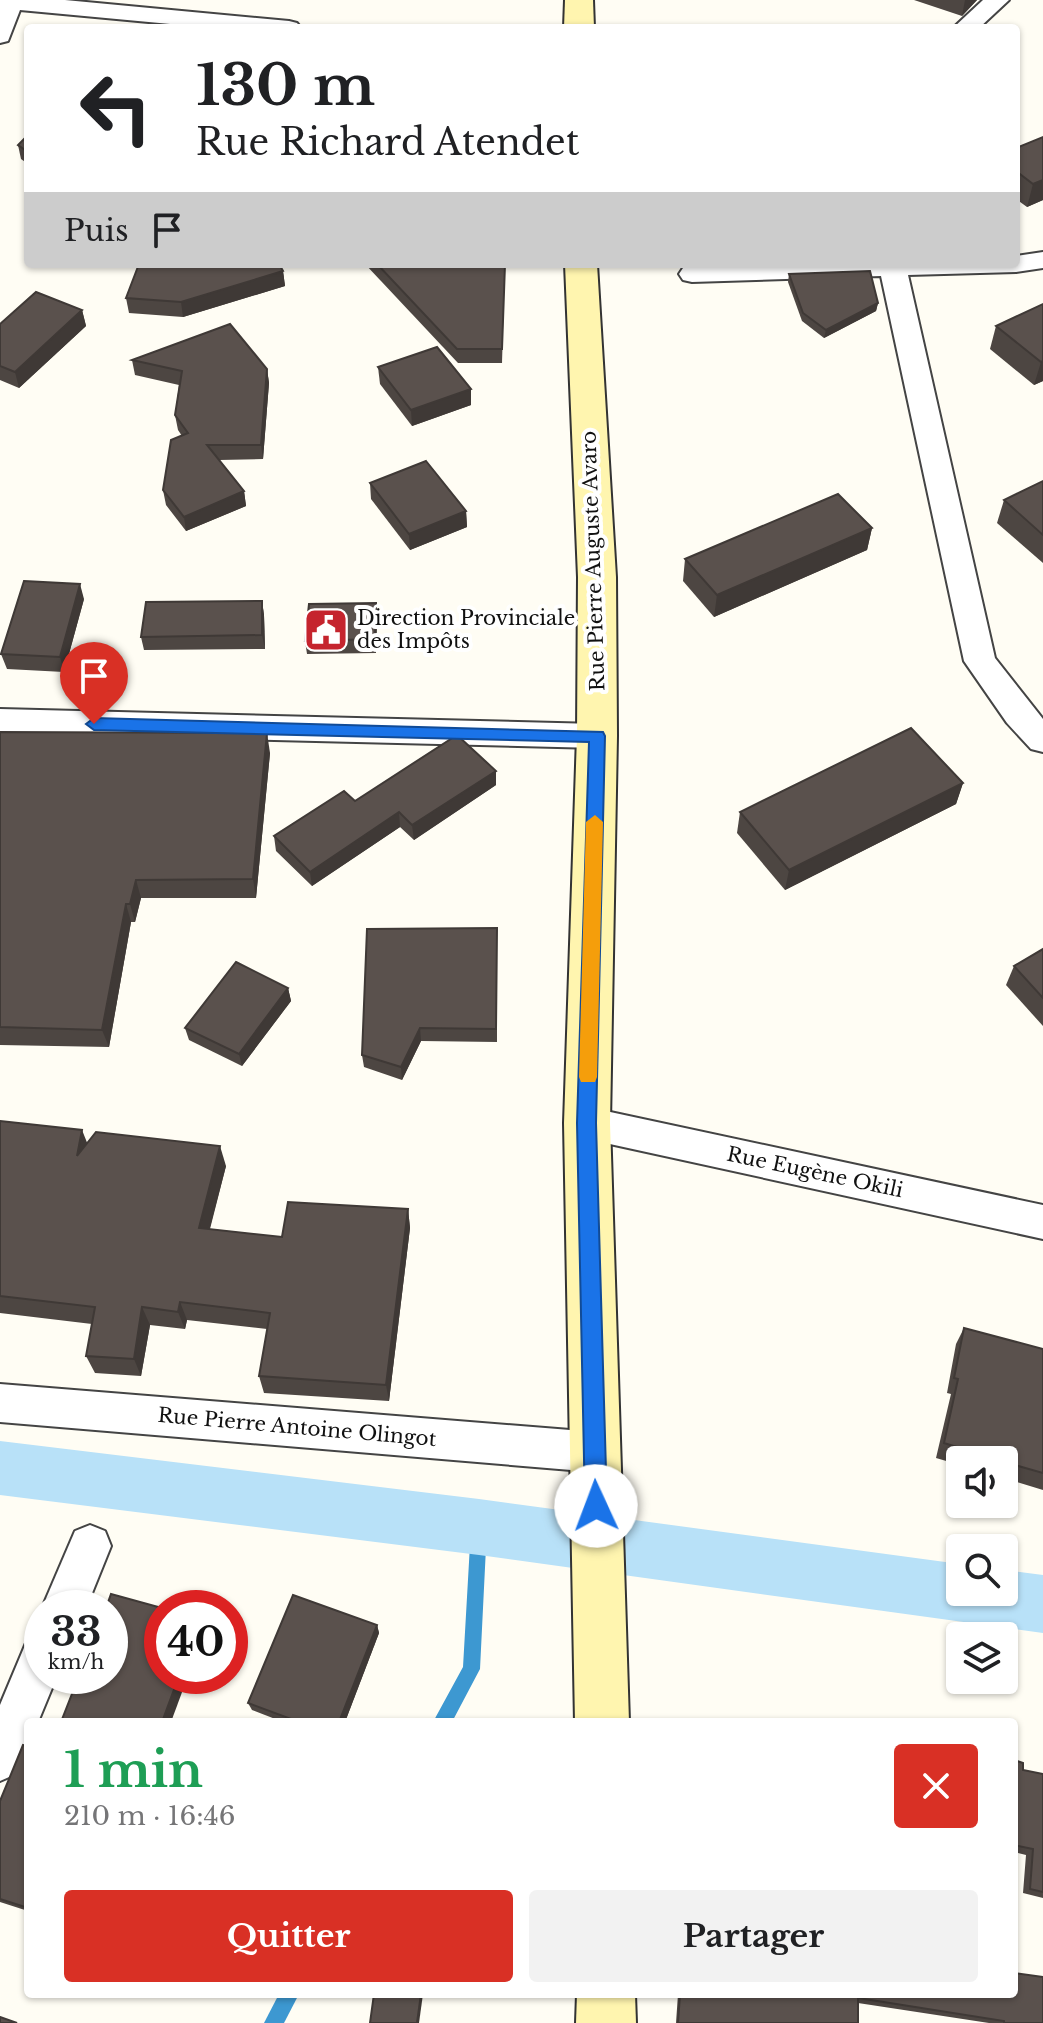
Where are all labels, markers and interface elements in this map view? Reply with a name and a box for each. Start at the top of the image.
text: 130 m [196,51,375,120]
icon: left [64,56,168,160]
text: Rue Richard Atendet [196,120,579,165]
icon: arrive [145,208,189,252]
text: Puis [64,212,129,249]
street label: Rue Pierre Auguste Avaro [576,430,610,692]
public building icon: Direction Provinciale des Impôts [302,606,350,654]
place label: Direction Provinciale des Impôts [357,606,575,653]
pin [60,642,128,724]
icon: arrive [72,654,116,698]
street label: Rue Eugène Okili [725,1142,906,1202]
street label: Rue Pierre Antoine Olingot [157,1403,438,1451]
map controls [946,1446,1018,1694]
button: sound [946,1446,1018,1518]
position arrow [554,1464,638,1548]
button: search [946,1534,1018,1606]
speed limit sign: 40 [144,1590,248,1694]
text: 33 [51,1607,101,1657]
button: layers [946,1622,1018,1694]
text: km/h [48,1650,104,1674]
text: 1 min [64,1740,203,1800]
button: close [894,1744,978,1828]
text: 210 m · 16:46 [64,1800,236,1832]
button: Quitter [64,1890,513,1982]
button: Partager [529,1890,978,1982]

